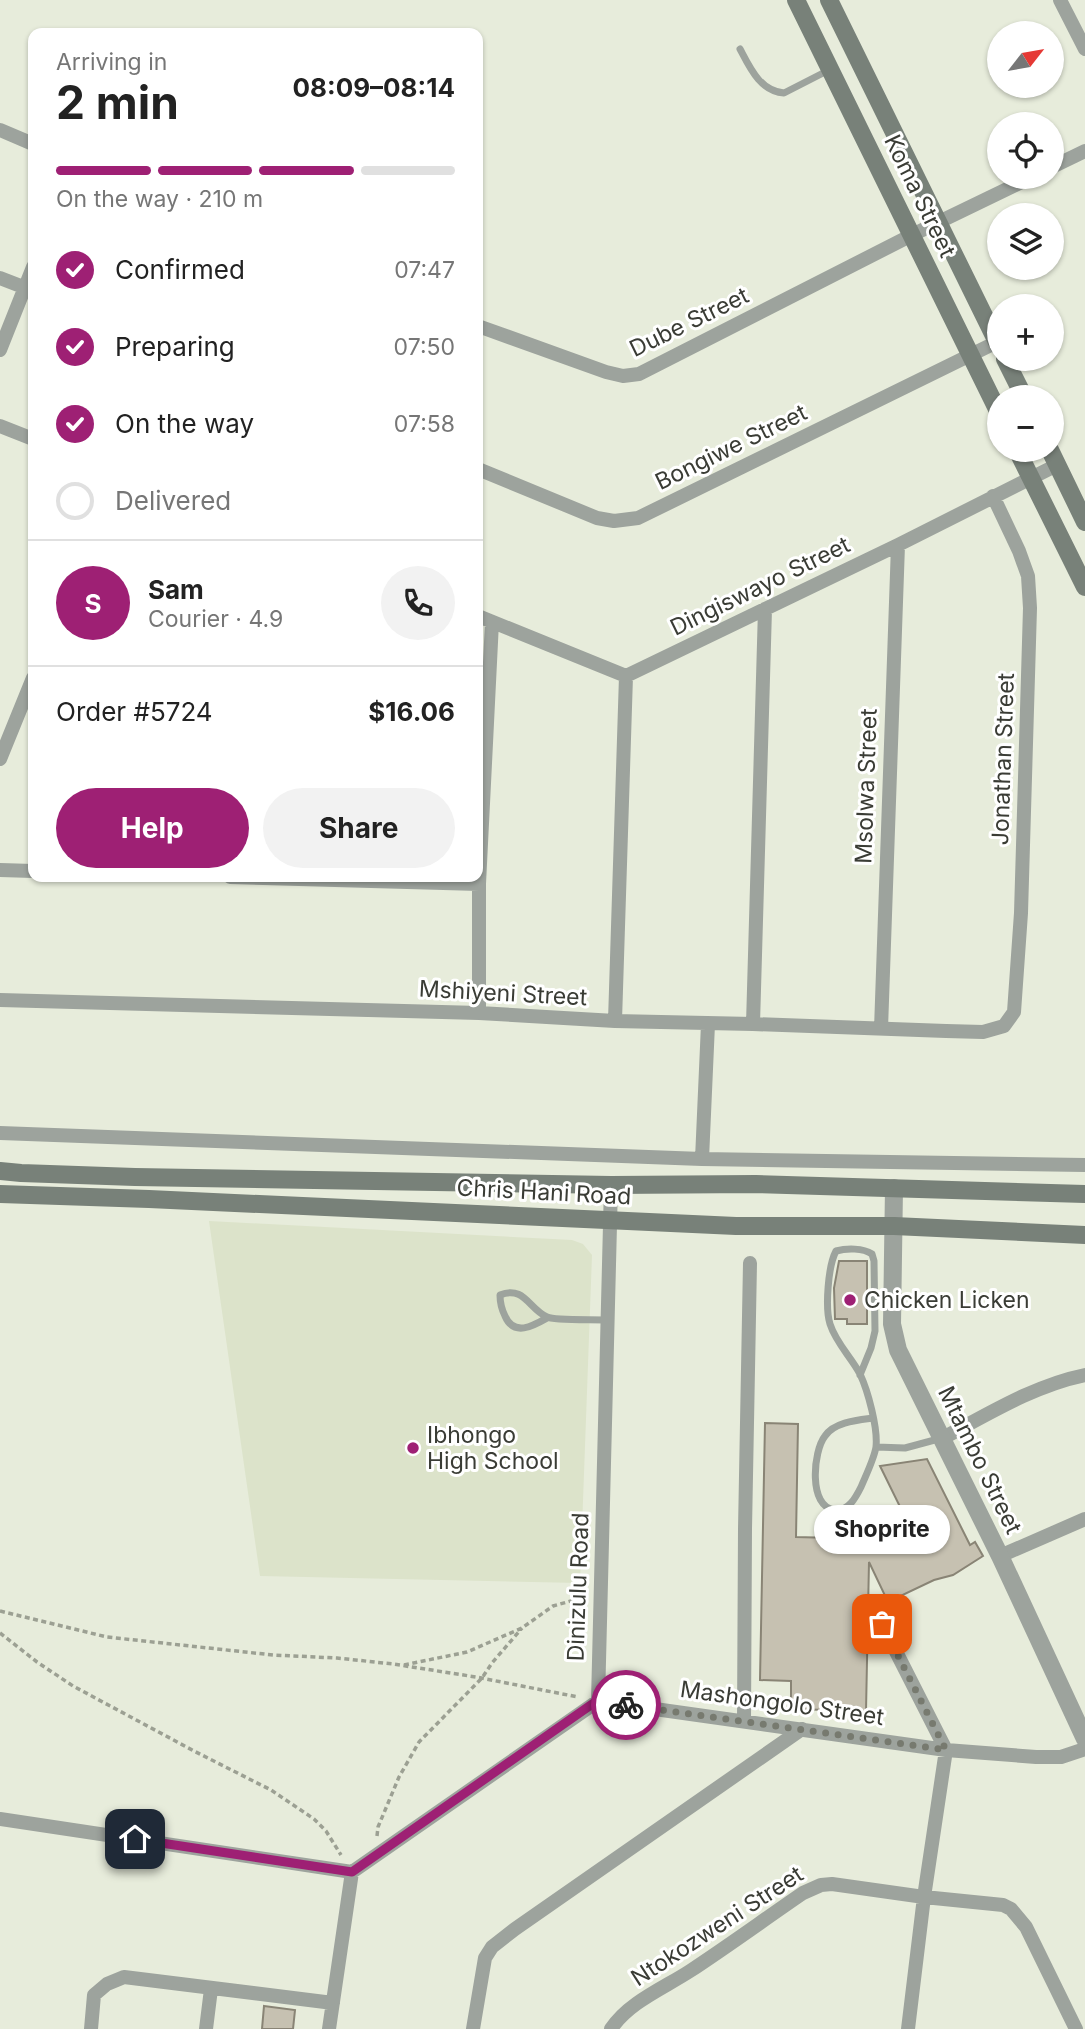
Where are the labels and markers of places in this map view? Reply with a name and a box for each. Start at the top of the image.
place label: Chicken Licken [864,1286,1030,1314]
marker: Chicken Licken [842,1292,858,1308]
place label: Ibhongo High School [427,1421,559,1475]
marker: Ibhongo High School [405,1440,421,1456]
callout: Shoprite [814,1505,950,1554]
pin [852,1594,912,1654]
pin [105,1809,165,1869]

